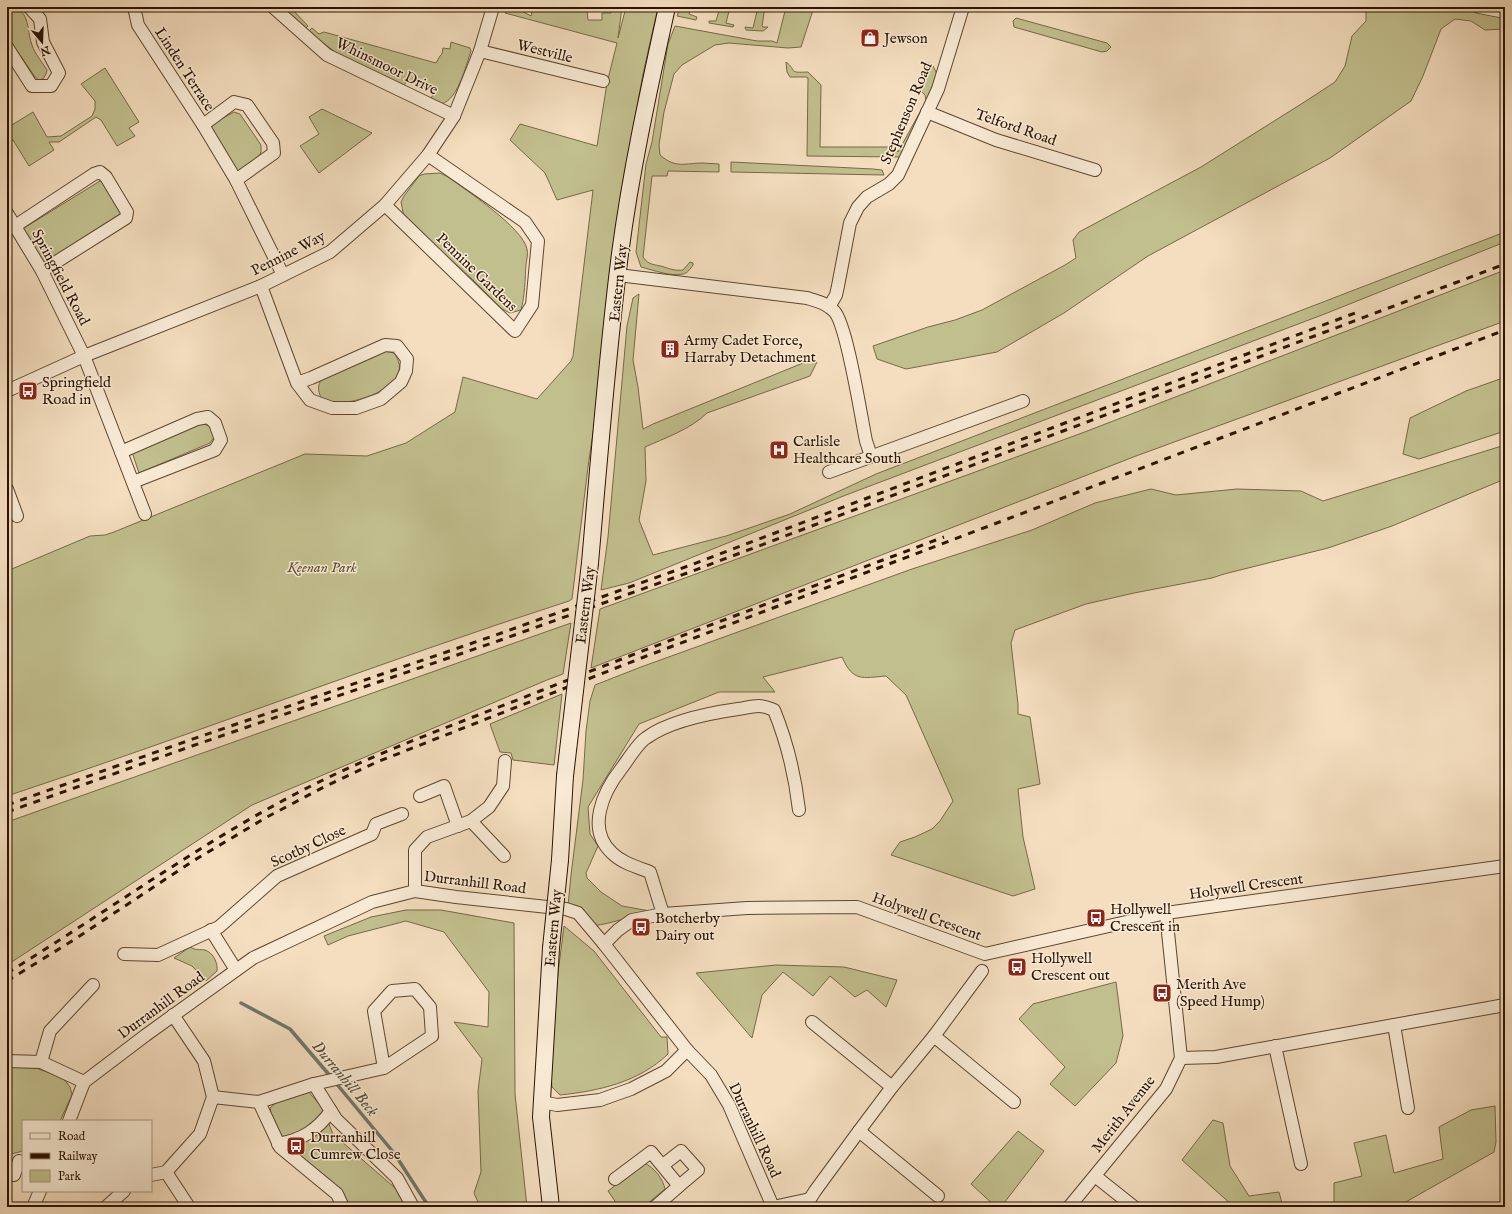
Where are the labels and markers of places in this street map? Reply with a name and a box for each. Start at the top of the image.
shop icon: Jewson [859,27,881,49]
place label: Jewson [882,29,928,48]
place label: Army Cadet Force, Harraby Detachment [683,331,816,367]
building icon: Army Cadet Force, Harraby Detachment [659,338,681,360]
place label: Springfield Road in [42,373,112,409]
bus stop icon: Springfield Road in [17,380,39,402]
place label: Carlisle Healthcare South [793,432,902,468]
hospital icon: Carlisle Healthcare South [768,439,790,461]
place label: Hollywell Crescent in [1110,900,1180,936]
bus stop icon: Hollywell Crescent in [1085,907,1107,929]
place label: Botcherby Dairy out [655,909,721,945]
bus stop icon: Botcherby Dairy out [630,916,652,938]
place label: Hollywell Crescent out [1031,949,1110,985]
bus stop icon: Hollywell Crescent out [1006,956,1028,978]
place label: Merith Ave (Speed Hump) [1176,975,1265,1011]
bus stop icon: Merith Ave (Speed Hump) [1151,982,1173,1004]
place label: Durranhill Cumrew Close [310,1128,401,1164]
bus stop icon: Durranhill Cumrew Close [285,1135,307,1157]

